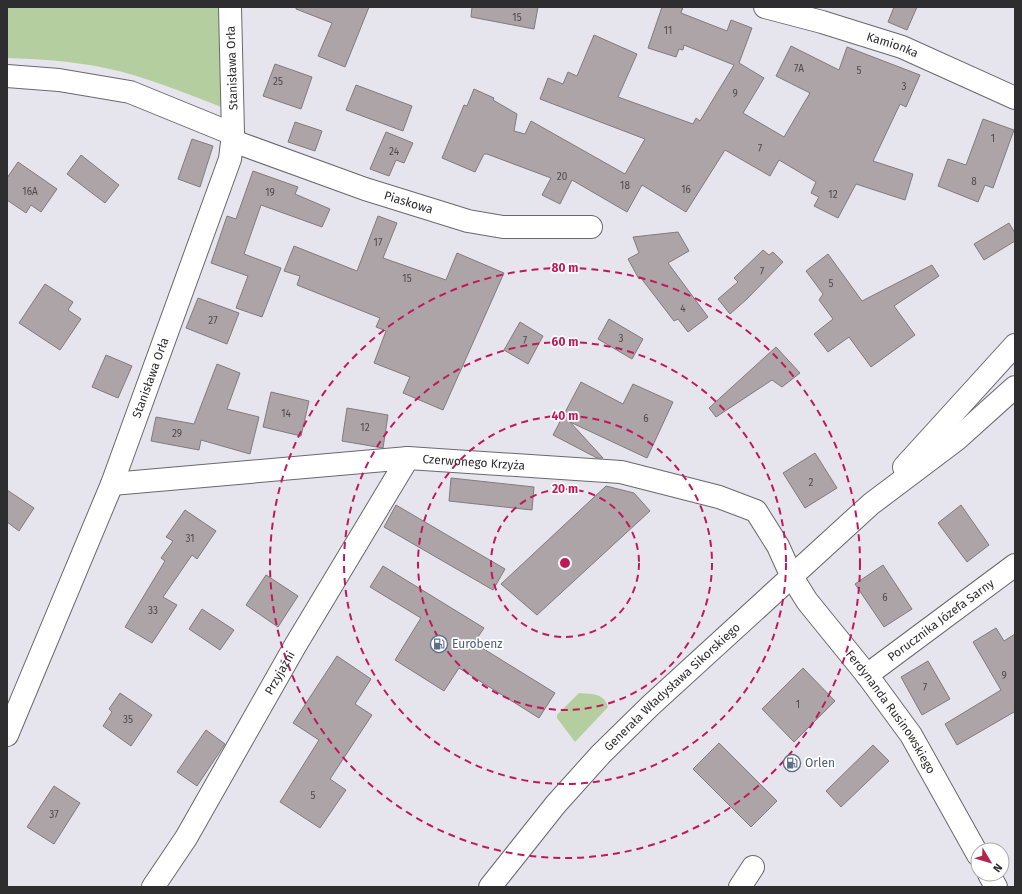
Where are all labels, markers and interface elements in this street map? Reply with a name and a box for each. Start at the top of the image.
house number: 15 [512,12,522,24]
house number: 11 [664,25,672,37]
street label: Stanisława Orła [224,26,240,110]
street label: Kamionka [865,29,920,60]
house number: 7A [794,63,804,75]
house number: 5 [856,65,862,77]
house number: 25 [273,76,283,88]
house number: 3 [902,81,907,93]
house number: 9 [732,88,738,100]
house number: 1 [991,133,995,145]
house number: 7 [758,143,763,155]
house number: 24 [389,146,400,158]
house number: 20 [557,171,568,183]
house number: 8 [971,176,977,188]
house number: 18 [620,180,630,192]
house number: 16 [681,184,691,196]
house number: 16A [22,186,38,198]
house number: 19 [265,187,275,199]
street label: Piaskowa [382,188,435,217]
house number: 12 [828,189,838,201]
house number: 17 [374,237,383,249]
text: 80 m [552,261,578,275]
house number: 7 [760,266,765,278]
house number: 15 [402,273,412,285]
house number: 5 [828,278,834,290]
house number: 4 [680,303,686,315]
house number: 27 [208,315,218,327]
house number: 3 [619,333,624,345]
house number: 7 [523,335,528,347]
text: 60 m [552,335,578,349]
street label: Stanisława Orła [130,336,172,420]
house number: 14 [281,408,292,420]
text: 40 m [552,409,578,423]
house number: 6 [643,413,649,425]
house number: 12 [360,422,370,434]
house number: 29 [172,428,182,440]
street label: Czerwonego Krzyża [422,452,526,473]
house number: 2 [809,477,814,489]
text: 20 m [552,482,578,496]
house number: 31 [185,533,195,545]
centre of rings [558,556,572,570]
street label: Porucznika Józefa Sarny [885,576,997,664]
house number: 6 [882,592,888,604]
house number: 33 [148,605,158,617]
street label: Generała Władysława Sikorskiego [601,620,743,754]
fuel station icon: Eurobenz [429,634,449,654]
place label: Eurobenz [452,637,502,651]
street label: Ferdynanda Rusinowskiego [843,647,938,776]
street label: Przyjaźni [262,649,298,697]
house number: 9 [1001,670,1007,682]
house number: 7 [923,682,928,694]
house number: 1 [796,699,800,711]
house number: 35 [123,714,133,726]
fuel station icon: Orlen [782,753,802,773]
place label: Orlen [805,756,835,770]
house number: 5 [310,790,316,802]
house number: 37 [49,809,59,821]
north arrow [970,842,1010,882]
text: N [990,861,1005,875]

